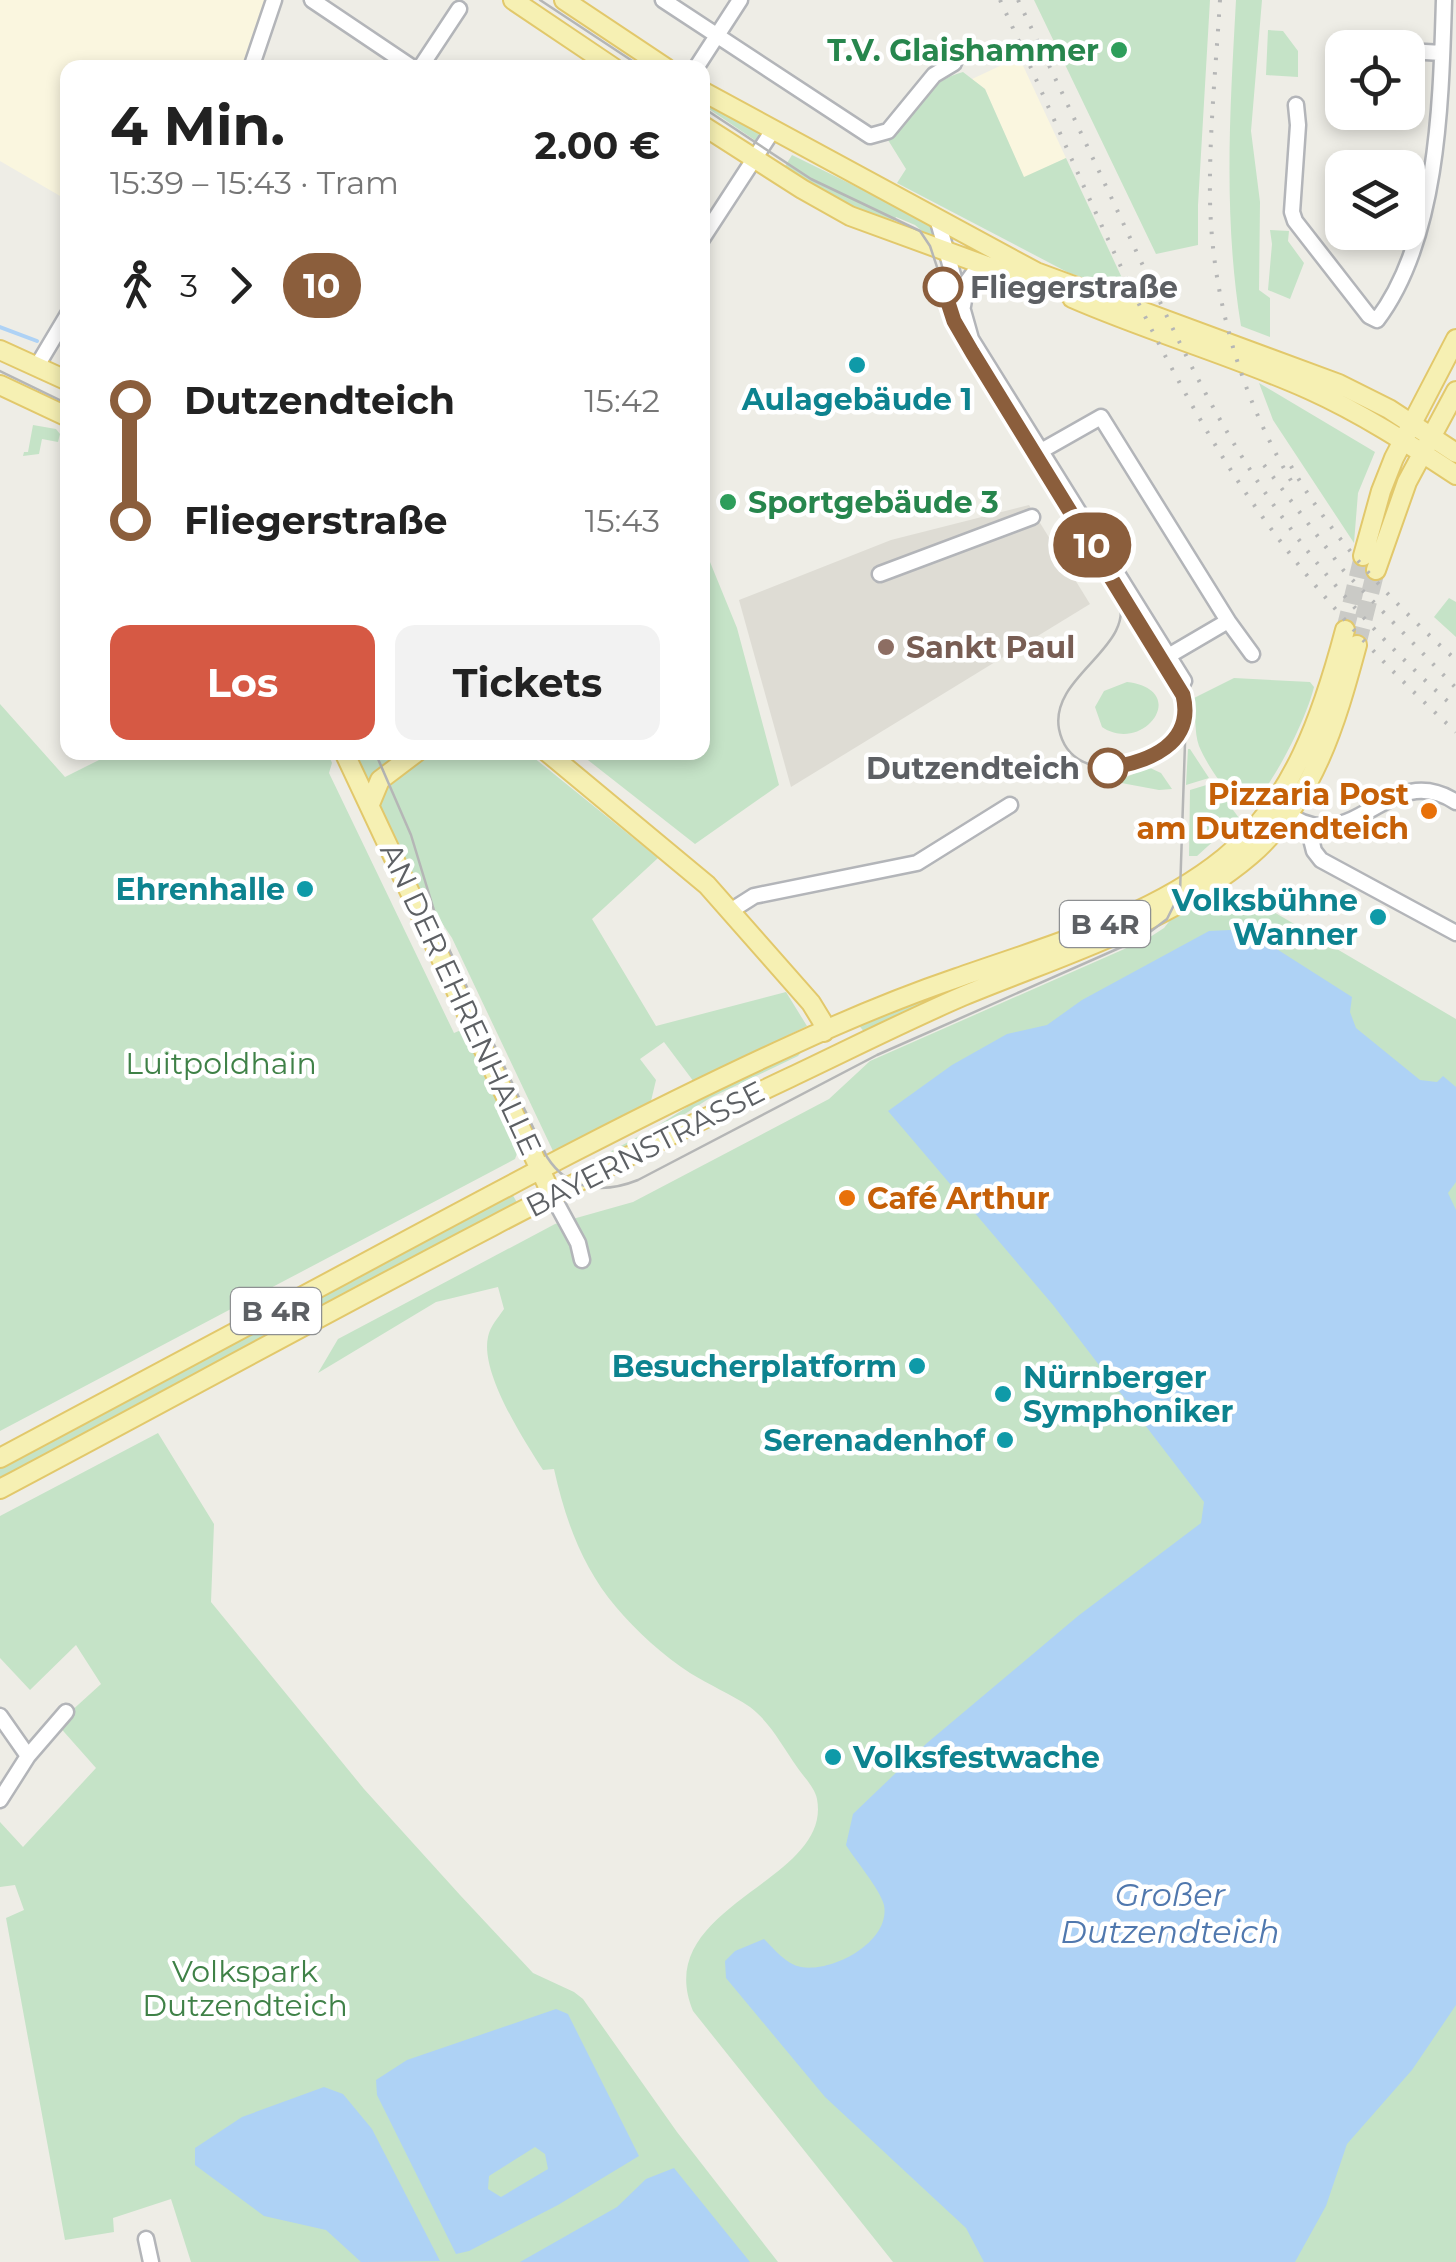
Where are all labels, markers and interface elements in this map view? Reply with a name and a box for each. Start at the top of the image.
map controls [1325,30,1425,250]
button: locate [1325,30,1425,130]
place label: T.V. Glaishammer [827,32,1099,69]
marker: T.V. Glaishammer [1108,39,1130,61]
text: 4 Min. [110,92,285,159]
text: 2.00 € [535,122,660,169]
button: layers [1325,150,1425,250]
text: 15:39 – 15:43 · Tram [110,163,399,202]
icon: walk [110,258,165,313]
icon: forward [213,258,268,313]
text: 10 [303,264,341,307]
text: 3 [180,266,198,305]
marker: Fliegerstraße [924,268,962,306]
place label: Fliegerstraße [970,269,1178,306]
marker: Aulagebäude 1 [846,354,868,376]
text: Dutzendteich [184,377,455,424]
text: 15:42 [584,381,660,420]
place label: Aulagebäude 1 [741,381,972,418]
place label: Sportgebäude 3 [748,484,999,521]
marker: Sportgebäude 3 [717,491,739,513]
text: Fliegerstraße [184,497,447,544]
text: 15:43 [585,501,660,540]
line badge: 10 [1047,512,1137,578]
text: 10 [1073,524,1111,567]
button: Los [110,625,375,740]
button: Tickets [395,625,660,740]
place label: Sankt Paul [906,629,1075,666]
marker: Sankt Paul [875,636,897,658]
marker: Dutzendteich [1089,749,1127,787]
place label: Dutzendteich [866,750,1080,787]
place label: Pizzaria Post am Dutzendteich [1137,776,1409,847]
marker: Pizzaria Post am Dutzendteich [1418,800,1440,822]
street label: AN DER EHRENHALLE [372,837,550,1161]
place label: Ehrenhalle [116,871,285,908]
marker: Ehrenhalle [294,878,316,900]
place label: Volksbühne Wanner [1171,882,1358,953]
road number: B 4R [1060,901,1150,947]
marker: Volksbühne Wanner [1367,906,1389,928]
park label: Luitpoldhain [125,1045,317,1082]
street label: BAYERNSTRASSE [519,1073,771,1225]
place label: Café Arthur [867,1180,1050,1217]
marker: Café Arthur [836,1187,858,1209]
road number: B 4R [231,1288,321,1334]
place label: Besucherplatform [612,1348,897,1385]
marker: Besucherplatform [906,1355,928,1377]
place label: Nürnberger Symphoniker [1023,1359,1233,1430]
marker: Nürnberger Symphoniker [992,1383,1014,1405]
place label: Serenadenhof [763,1422,986,1459]
marker: Serenadenhof [994,1429,1016,1451]
place label: Volksfestwache [852,1739,1100,1776]
marker: Volksfestwache [822,1746,844,1768]
water label: Großer Dutzendteich [1060,1875,1280,1951]
park label: Volkspark Dutzendteich [142,1953,348,2024]

